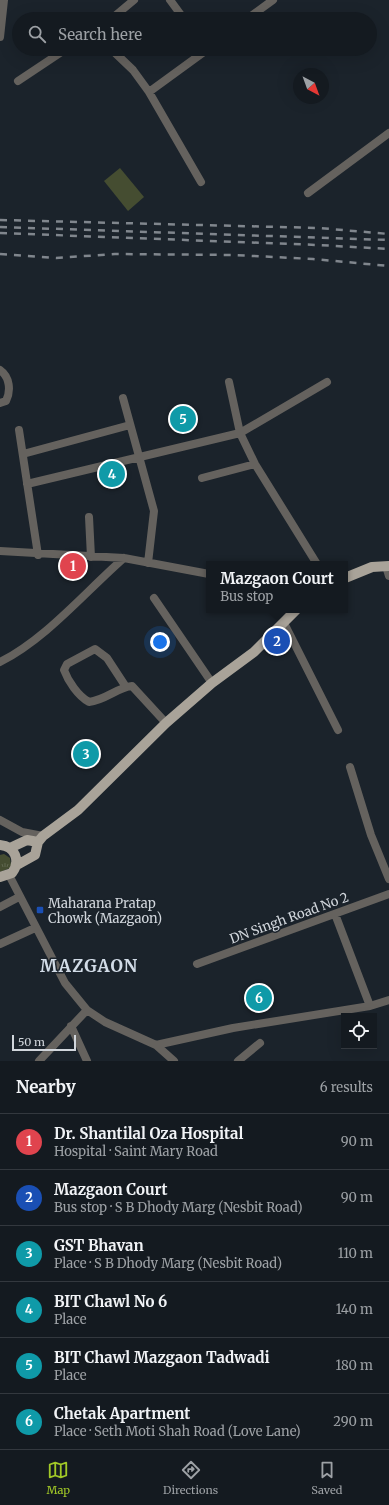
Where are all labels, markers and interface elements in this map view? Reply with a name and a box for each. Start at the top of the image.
search box [12,12,377,56]
icon: search [26,23,48,45]
text: Search here [58,25,142,44]
north arrow [293,68,329,104]
pin: 5 [170,404,196,434]
pin: 4 [99,459,125,489]
pin: 1 [60,551,86,581]
popup [206,561,348,613]
text: Mazgaon Court [220,569,334,588]
text: Bus stop [220,588,273,605]
pin: 2 [264,626,290,656]
your location [150,632,170,652]
pin: 3 [73,739,99,769]
street label: DN Singh Road No 2 [227,888,351,947]
place label: Maharana Pratap Chowk (Mazgaon) [48,895,162,927]
marker: Maharana Pratap Chowk (Mazgaon) [35,905,45,915]
district label: MAZGAON [40,955,138,977]
pin: 6 [246,983,272,1013]
map controls [341,1013,377,1049]
button: locate [341,1013,377,1049]
scale bar [12,1033,76,1052]
text: 50 m [18,1035,45,1049]
text: Nearby [16,1076,76,1098]
text: 6 results [320,1079,373,1096]
text: Dr. Shantilal Oza Hospital [54,1124,243,1143]
text: 1 [26,1133,32,1150]
text: 90 m [341,1133,373,1150]
text: Hospital · Saint Mary Road [54,1143,218,1160]
text: Mazgaon Court [54,1180,168,1199]
text: 2 [25,1189,33,1206]
text: 90 m [341,1189,373,1206]
text: Bus stop · S B Dhody Marg (Nesbit Road) [54,1199,303,1216]
text: GST Bhavan [54,1236,144,1255]
text: 3 [25,1245,33,1262]
text: 110 m [338,1245,373,1262]
text: Place · S B Dhody Marg (Nesbit Road) [54,1255,282,1272]
text: BIT Chawl No 6 [54,1292,167,1311]
text: 4 [25,1301,33,1318]
text: 140 m [336,1301,373,1318]
text: Place [54,1311,87,1328]
text: BIT Chawl Mazgaon Tadwadi [54,1348,270,1367]
text: 5 [25,1357,33,1374]
text: 180 m [335,1357,373,1374]
text: Place [54,1367,87,1384]
text: Chetak Apartment [54,1404,190,1423]
text: 6 [25,1413,33,1430]
text: 290 m [333,1413,373,1430]
text: Place · Seth Moti Shah Road (Love Lane) [54,1423,301,1440]
tab: Map [47,1459,70,1497]
tab: Directions [163,1459,218,1497]
tab: Saved [311,1459,342,1497]

